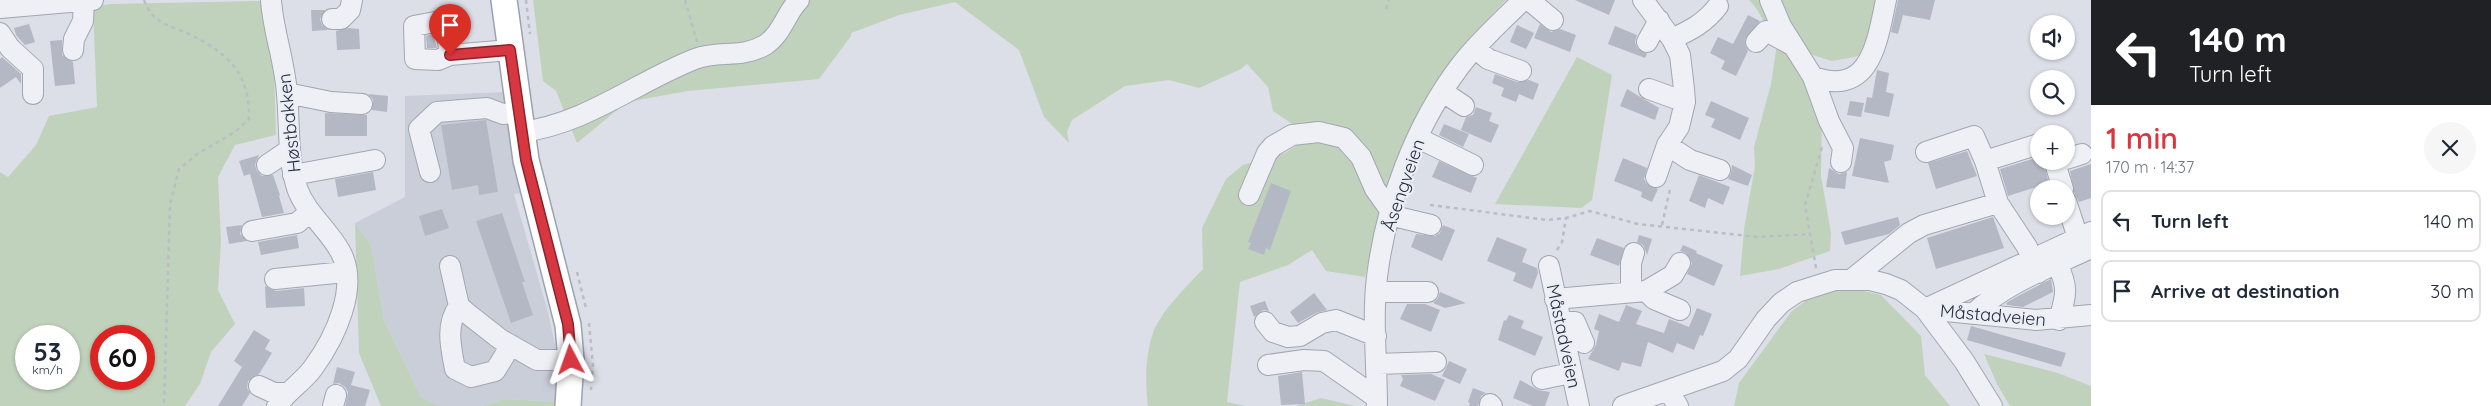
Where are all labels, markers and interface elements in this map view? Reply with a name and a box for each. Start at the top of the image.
pin [429,4,471,55]
icon: arrive [436,11,464,39]
map controls [2030,15,2075,225]
button: sound [2030,15,2075,60]
text: 140 m [2189,17,2287,61]
icon: left [2106,20,2171,85]
text: Turn left [2189,60,2272,88]
button: search [2030,70,2075,115]
street label: Høstbakken [272,72,306,174]
text: 1 min [2106,119,2178,157]
button: close [2424,122,2476,174]
button: + [2030,125,2075,170]
street label: Åsengveien [1377,136,1429,234]
text: 170 m · 14:37 [2106,157,2194,177]
button: − [2030,180,2075,225]
icon: left [2108,207,2136,235]
text: Turn left [2151,209,2229,233]
text: 140 m [2423,209,2474,233]
icon: arrive [2108,277,2136,305]
text: Arrive at destination [2151,279,2340,303]
text: 30 m [2430,279,2474,303]
street label: Måstadveien [1542,282,1586,390]
street label: Måstadveien [1939,299,2047,331]
speed limit sign: 60 [90,325,155,390]
position arrow [544,333,596,385]
text: 53 [34,336,61,367]
text: km/h [32,362,63,377]

